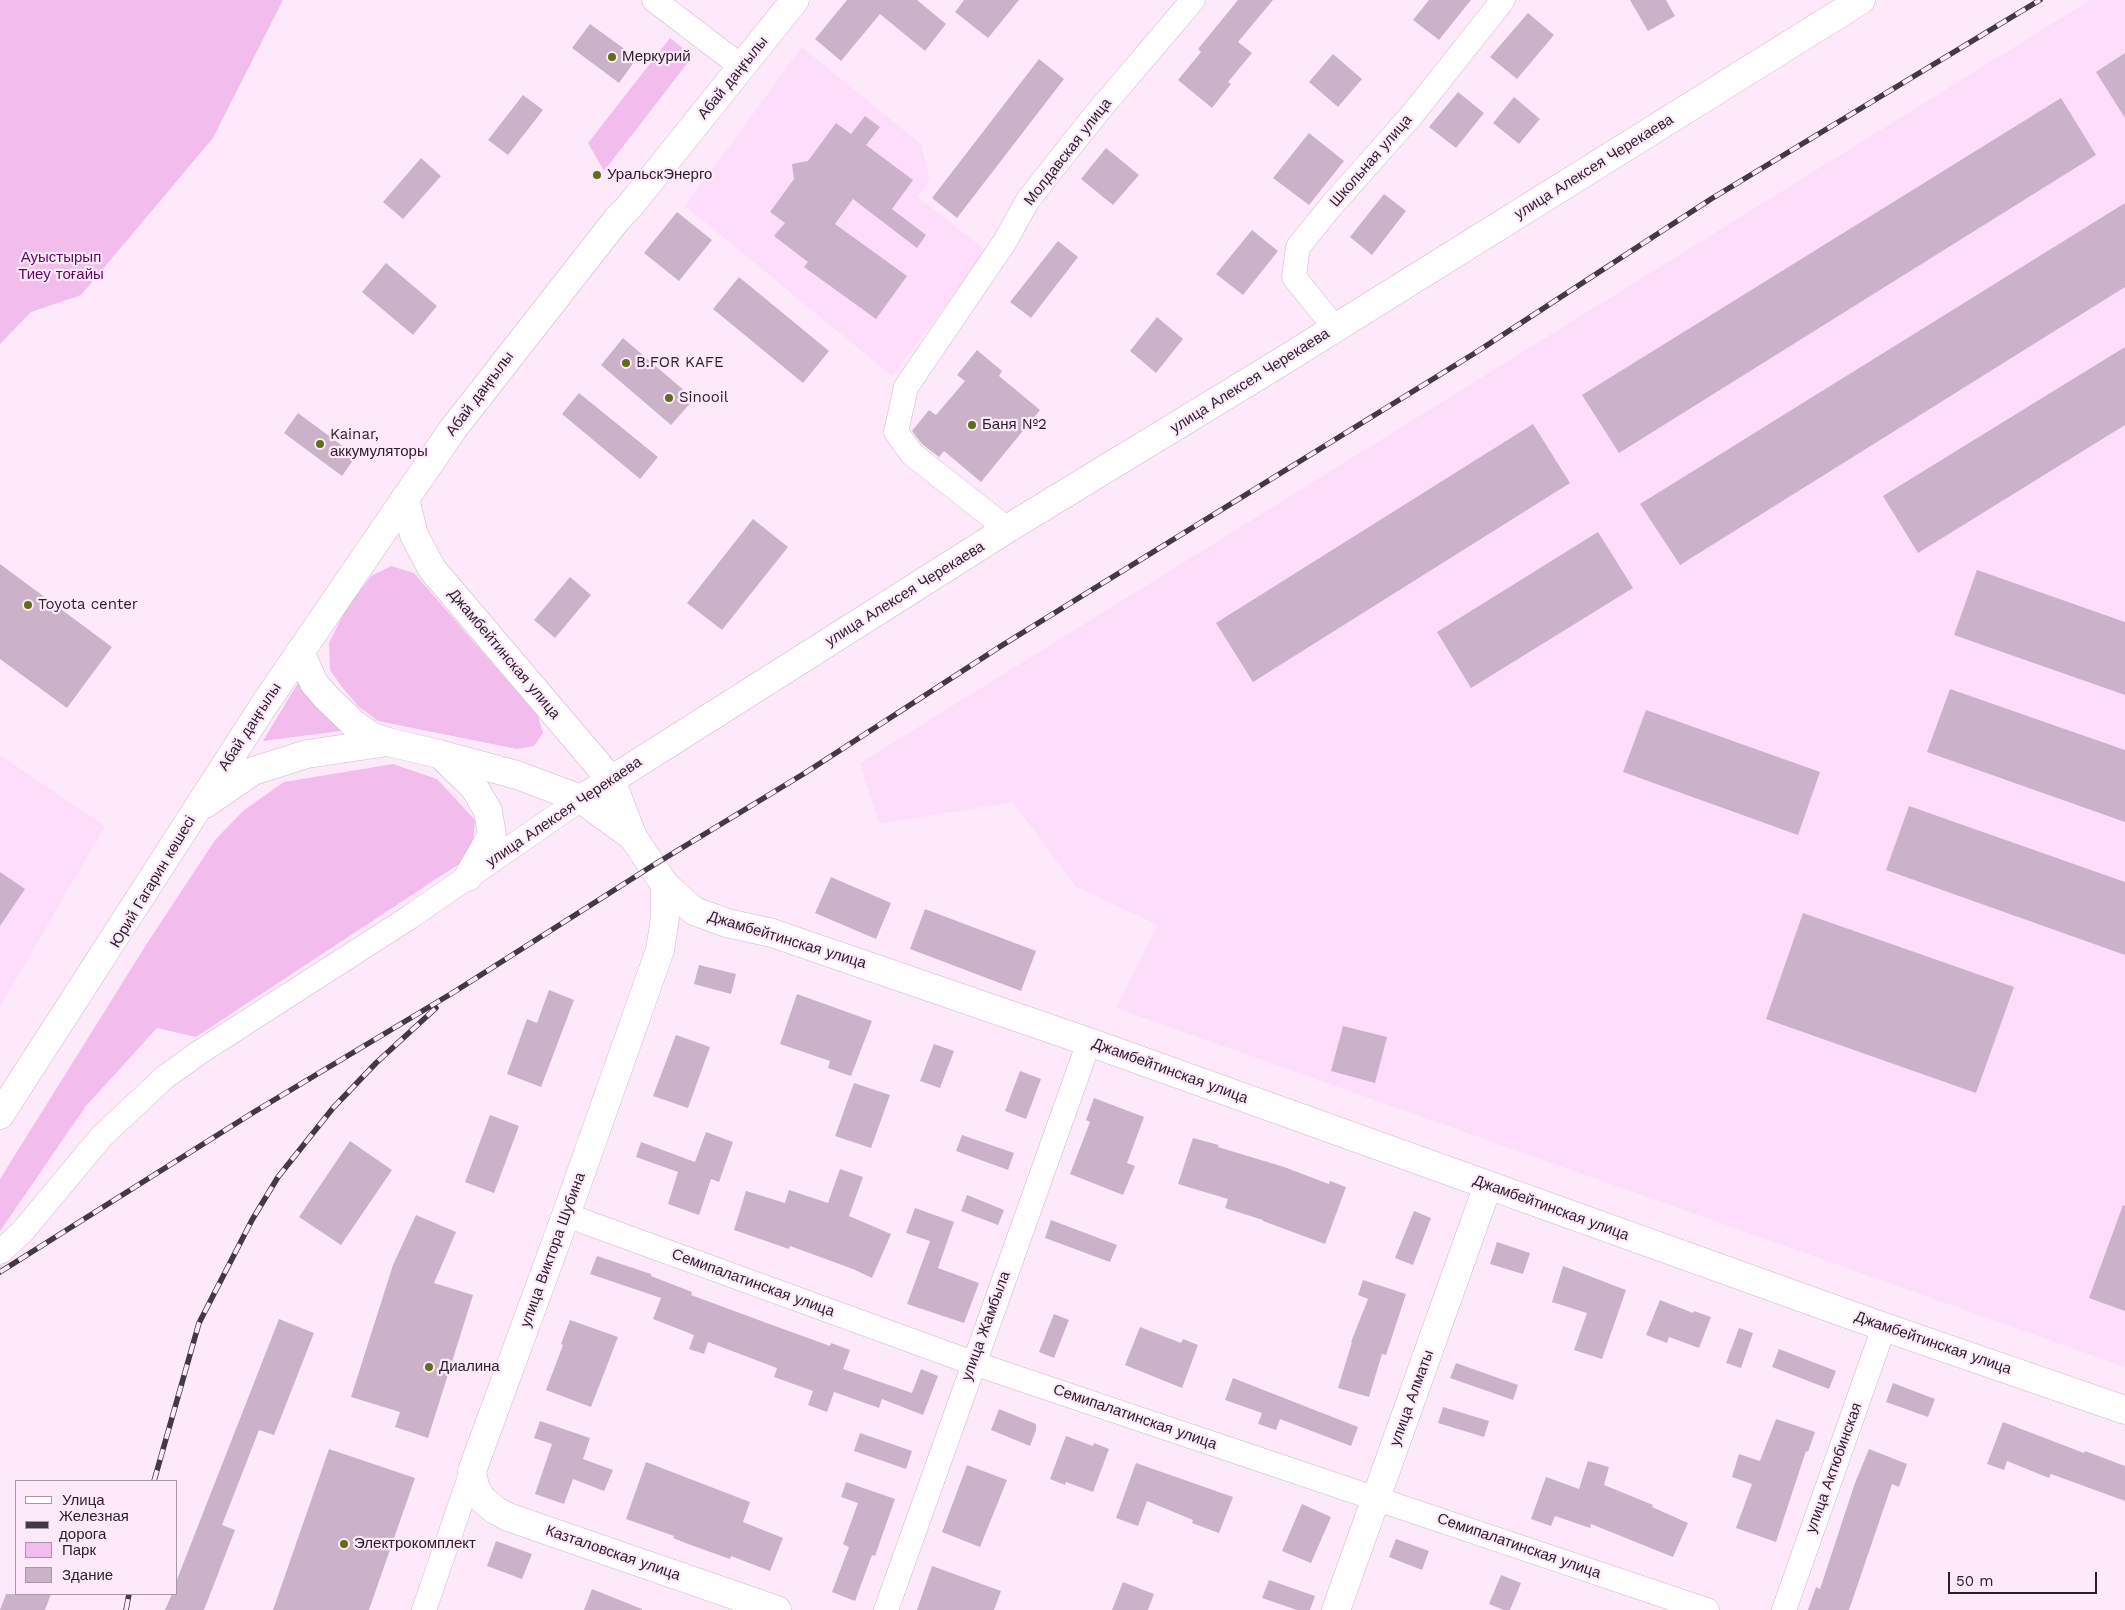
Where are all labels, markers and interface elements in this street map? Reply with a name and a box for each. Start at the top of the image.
street label: Абай даңғылы [694,33,772,123]
place label: Меркурий [622,48,691,66]
marker: Меркурий [606,51,618,63]
street label: Молдавская улица [1020,95,1116,209]
street label: Школьная улица [1326,111,1416,211]
street label: улица Алексея Черекаева [1511,111,1677,223]
place label: УральскЭнерго [607,166,712,184]
marker: УральскЭнерго [591,169,603,181]
park label: Ауыстырып Тиеу тоғайы [18,249,104,284]
street label: улица Алексея Черекаева [1167,325,1333,437]
street label: Абай даңғылы [442,348,518,440]
place label: B.FOR KAFE [636,354,724,372]
marker: B.FOR KAFE [620,357,632,369]
place label: Sinooil [679,389,728,407]
marker: Sinooil [663,392,675,404]
place label: Баня №2 [982,416,1047,434]
marker: Баня №2 [966,419,978,431]
place label: Kainar, аккумуляторы [330,426,428,461]
marker: Kainar, аккумуляторы [314,438,326,450]
street label: улица Алексея Черекаева [822,538,988,650]
street label: Джамбейтинская улица [444,585,564,723]
place label: Toyota center [38,596,138,614]
marker: Toyota center [22,599,34,611]
street label: Абай даңғылы [215,680,285,774]
street label: улица Алексея Черекаева [483,753,645,871]
street label: Юрий Гагарин көшесі [106,813,200,951]
street label: Джамбейтинская улица [706,907,868,973]
street label: Джамбейтинская улица [1090,1034,1250,1108]
street label: улица Виктора Шубина [517,1170,589,1330]
street label: Джамбейтинская улица [1471,1171,1631,1245]
street label: Семипалатинская улица [669,1245,837,1321]
street label: улица Жамбыла [958,1269,1014,1383]
street label: Джамбейтинская улица [1852,1308,2014,1378]
street label: улица Алматы [1386,1347,1438,1449]
place label: Диалина [439,1358,500,1376]
marker: Диалина [423,1361,435,1373]
street label: Семипалатинская улица [1051,1381,1219,1453]
street label: улица Актюбинская [1802,1400,1866,1536]
legend [15,1480,178,1595]
text: Улица [62,1491,105,1509]
text: Железная дорога [59,1507,129,1543]
street label: Семипалатинская улица [1435,1510,1603,1582]
street label: Казталовская улица [543,1522,683,1584]
place label: Электрокомплект [354,1535,476,1553]
marker: Электрокомплект [338,1538,350,1550]
text: Парк [62,1541,96,1559]
scale bar [1950,1562,2099,1594]
text: Здание [62,1566,113,1584]
text: 50 m [1956,1572,1993,1590]

